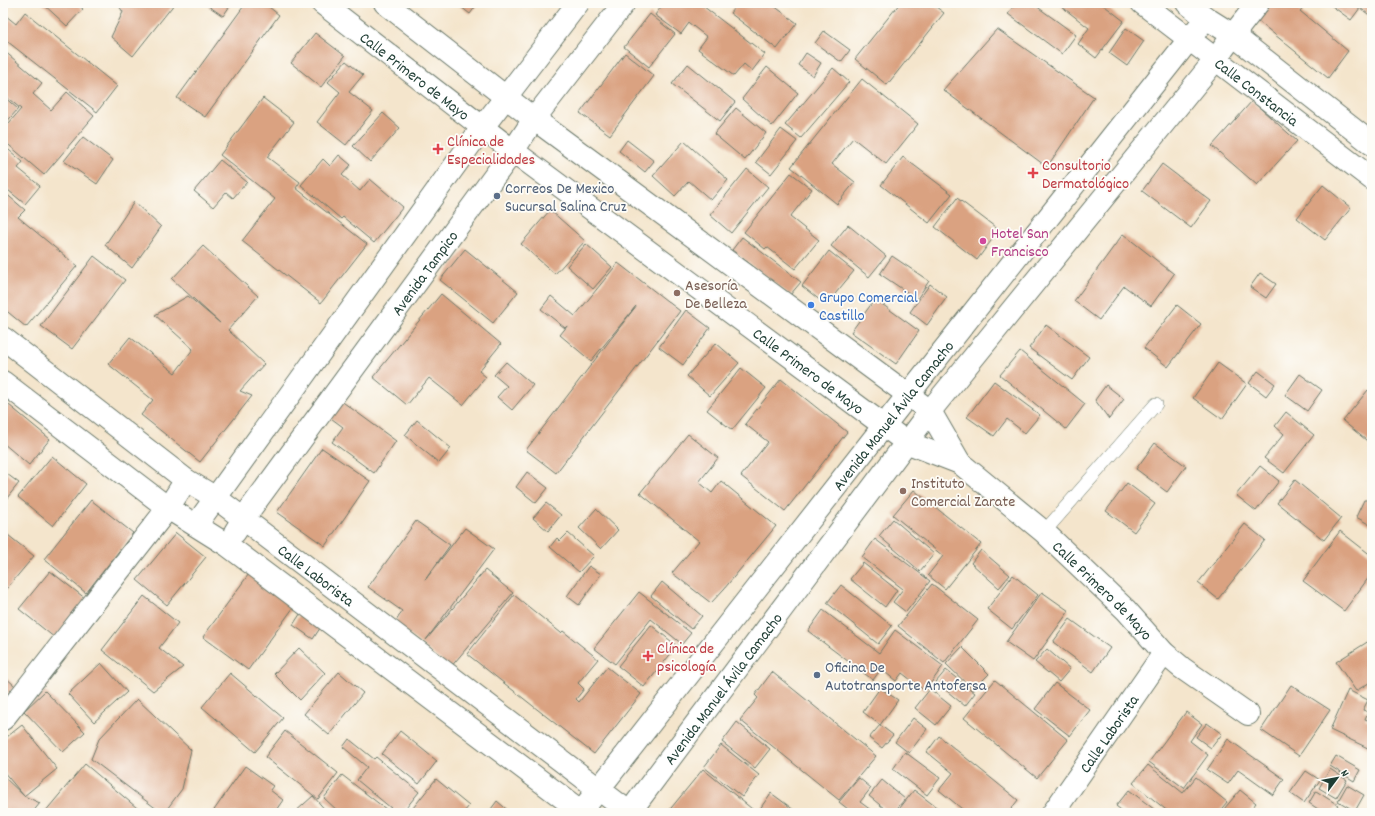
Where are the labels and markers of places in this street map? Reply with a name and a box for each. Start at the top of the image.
place label: Clínica de Especialidades [447,131,536,172]
marker: Clínica de Especialidades [432,143,444,155]
place label: Consultorio Dermatológico [1042,155,1129,196]
marker: Consultorio Dermatológico [1027,167,1039,179]
place label: Correos De Mexico Sucursal Salina Cruz [505,178,627,219]
marker: Correos De Mexico Sucursal Salina Cruz [492,191,502,201]
place label: Hotel San Francisco [991,223,1049,264]
marker: Hotel San Francisco [978,236,988,246]
place label: Asesoría De Belleza [685,275,747,316]
place label: Grupo Comercial Castillo [819,287,918,328]
marker: Asesoría De Belleza [672,288,682,298]
marker: Grupo Comercial Castillo [806,300,816,310]
place label: Instituto Comercial Zarate [911,473,1015,514]
marker: Instituto Comercial Zarate [898,486,908,496]
place label: Clínica de psicología [657,638,716,679]
marker: Clínica de psicología [642,650,654,662]
place label: Oficina De Autotransporte Antofersa [825,657,987,698]
marker: Oficina De Autotransporte Antofersa [812,670,822,680]

